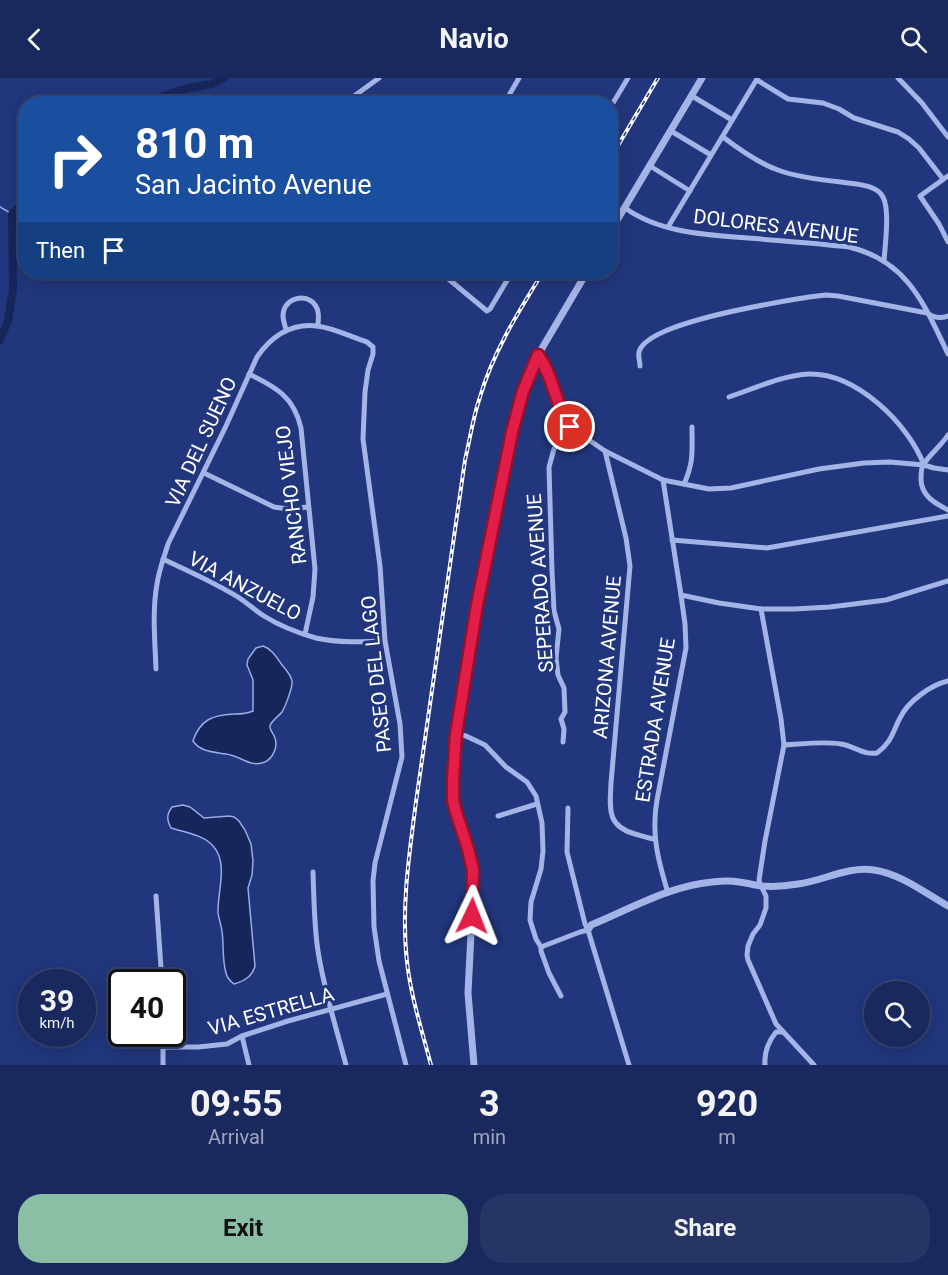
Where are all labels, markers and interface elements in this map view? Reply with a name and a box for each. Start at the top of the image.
icon: back [18,23,51,56]
text: Navio [439,23,509,55]
icon: search [897,23,930,56]
text: 810 m [135,119,254,168]
icon: right [36,120,114,198]
text: San Jacinto Avenue [135,169,371,201]
street label: DOLORES AVENUE [692,204,860,248]
icon: arrive [97,234,130,267]
text: Then [36,238,85,263]
street label: VIA DEL SUENO [160,373,242,511]
pin [544,401,595,452]
icon: arrive [553,410,586,443]
street label: RANCHO VIEJO [271,424,311,566]
street label: SEPERADO AVENUE [522,493,558,673]
street label: VIA ANZUELO [185,546,305,626]
street label: ARIZONA AVENUE [588,574,626,740]
street label: PASEO DEL LAGO [356,594,396,754]
street label: ESTRADA AVENUE [630,636,680,804]
position arrow [440,884,504,948]
speed limit sign: 40 [108,969,186,1047]
map controls [864,981,930,1047]
button: search [864,981,930,1047]
street label: VIA ESTRELLA [205,982,337,1040]
text: 39 [40,983,74,1018]
text: km/h [39,1014,75,1032]
text: 09:55 [190,1083,283,1125]
text: 3 [479,1083,500,1125]
text: 920 [696,1083,758,1125]
text: Arrival [208,1125,265,1149]
text: min [473,1125,506,1149]
text: m [718,1125,736,1149]
button: Exit [18,1194,468,1263]
button: Share [480,1194,930,1263]

